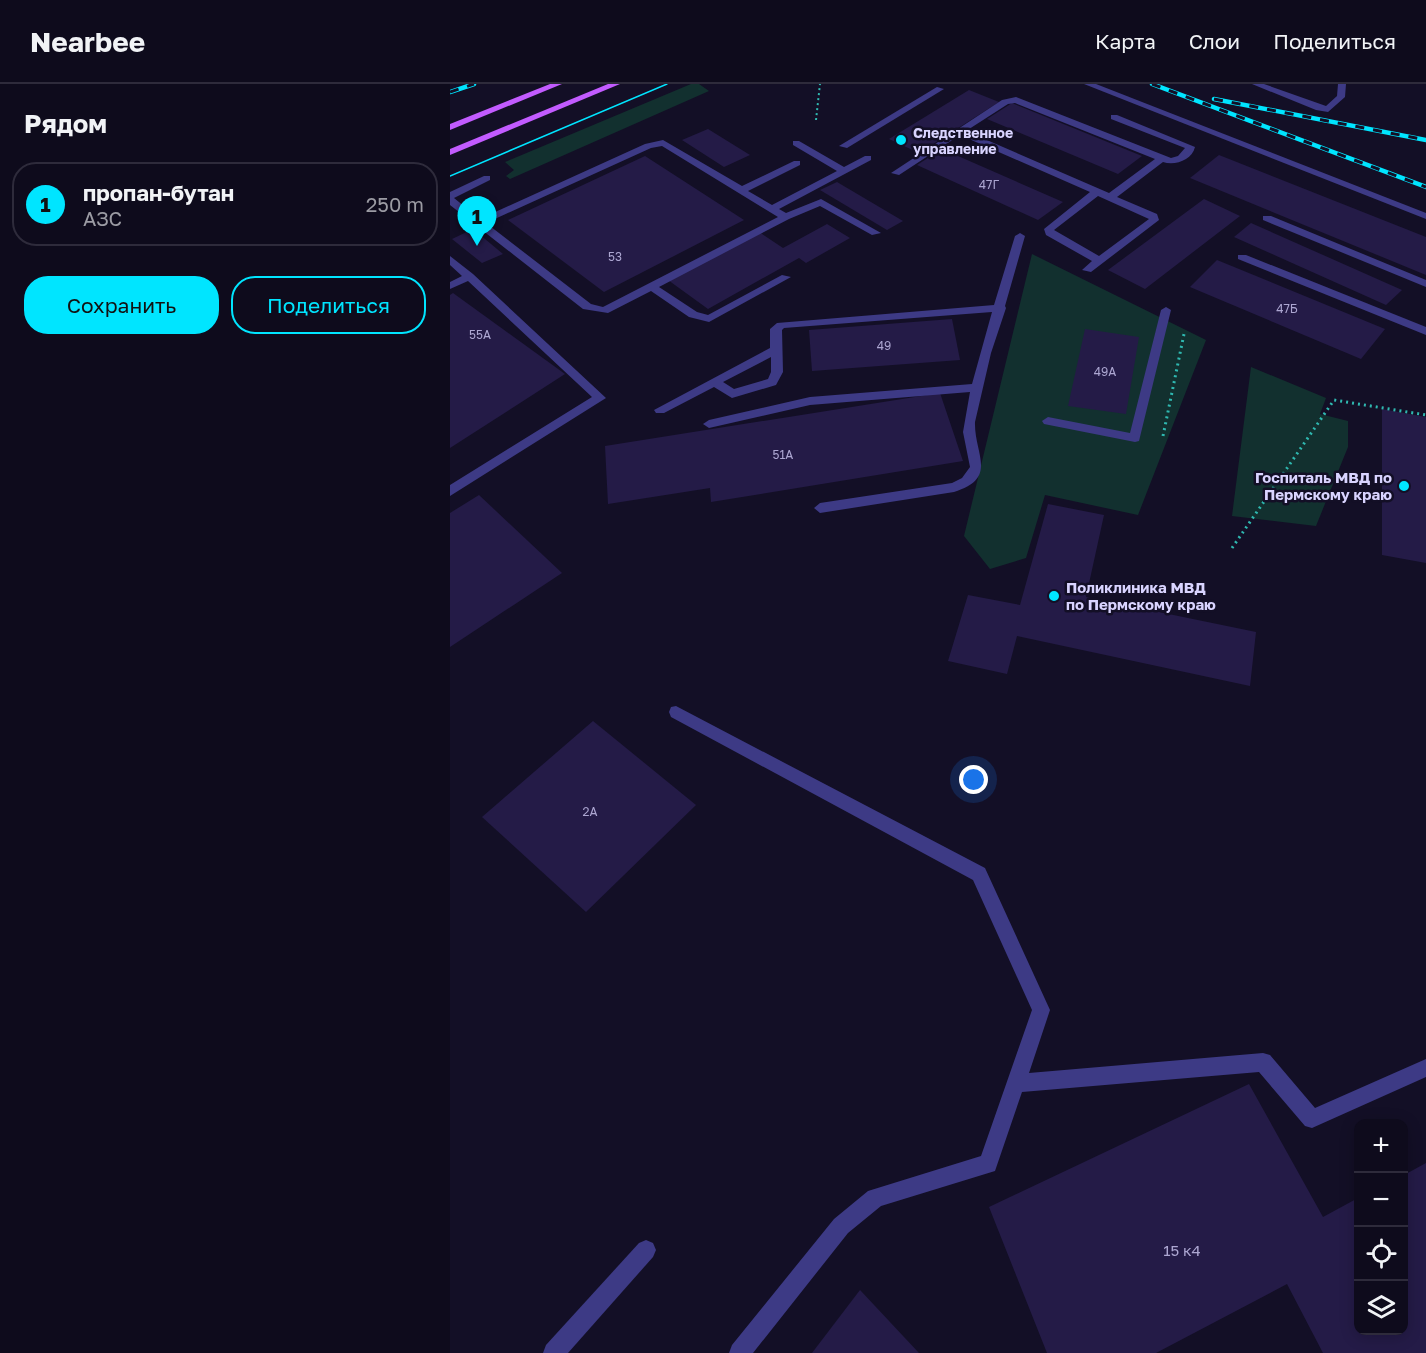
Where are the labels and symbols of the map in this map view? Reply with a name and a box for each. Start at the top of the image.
place label: Следственное управление [913,124,1013,157]
marker: Следственное управление [894,133,908,147]
house number: 47Г [979,177,999,192]
pin: 1 [458,196,496,246]
house number: 53 [608,249,622,264]
house number: 47Б [1276,301,1298,316]
house number: 55А [469,327,491,342]
house number: 49 [877,338,891,353]
house number: 49А [1094,364,1116,379]
house number: 51А [773,447,793,462]
place label: Госпиталь МВД по Пермскому краю [1255,468,1392,503]
marker: Госпиталь МВД по Пермскому краю [1397,479,1411,493]
place label: Поликлиника МВД по Пермскому краю [1066,578,1216,613]
marker: Поликлиника МВД по Пермскому краю [1047,589,1061,603]
your location [959,765,988,794]
house number: 2А [582,804,598,819]
house number: 15 к4 [1163,1241,1201,1259]

